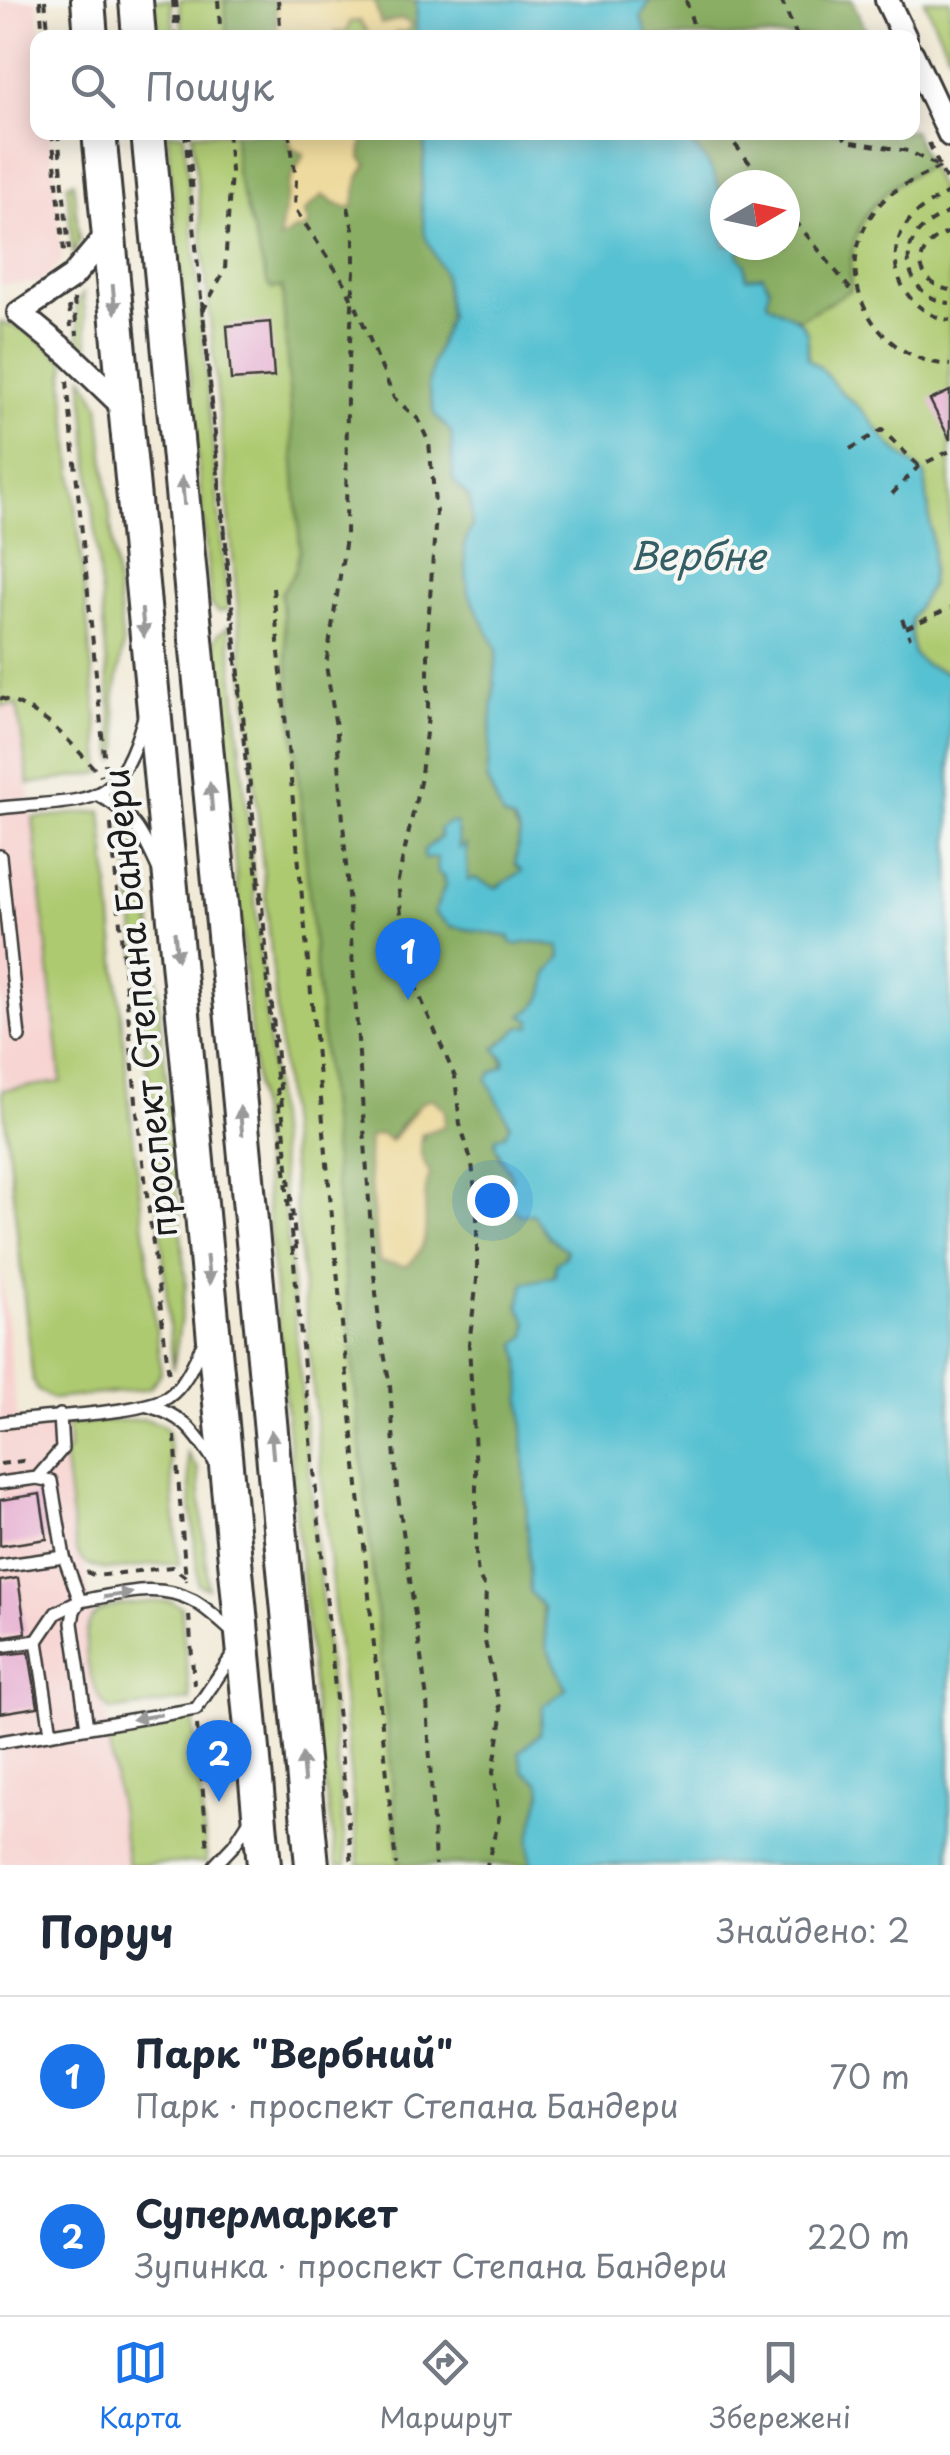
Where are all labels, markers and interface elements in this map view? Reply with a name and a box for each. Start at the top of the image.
search box [30,30,920,140]
text: Пошук [145,57,274,114]
icon: search [65,58,120,113]
north arrow [710,170,800,260]
one-way arrow [106,284,122,316]
one-way arrow [174,474,190,506]
water label: Вербне [630,526,767,583]
one-way arrow [136,608,152,639]
street label: проспект Степана Бандери [88,766,189,1240]
one-way arrow [203,781,219,813]
pin: 1 [376,918,440,1000]
one-way arrow [168,931,184,963]
one-way arrow [233,1104,249,1136]
your location [467,1175,518,1226]
one-way arrow [200,1254,216,1286]
one-way arrow [263,1428,279,1460]
one-way arrow [103,1587,134,1602]
one-way arrow [131,1710,162,1725]
pin: 2 [186,1720,252,1802]
one-way arrow [295,1752,311,1783]
text: Поруч [40,1899,174,1962]
text: Знайдено: 2 [716,1906,910,1954]
text: Парк "Вербний" [135,2024,453,2081]
text: 1 [65,2052,80,2100]
text: 70 m [830,2052,910,2100]
text: Парк · проспект Степана Бандери [135,2081,679,2129]
text: Супермаркет [135,2184,397,2241]
text: 2 [61,2212,84,2260]
text: 220 m [807,2212,910,2260]
text: Зупинка · проспект Степана Бандери [135,2241,727,2289]
tab: Карта [99,2335,181,2438]
tab: Маршрут [379,2335,512,2438]
tab: Збережені [710,2335,851,2438]

